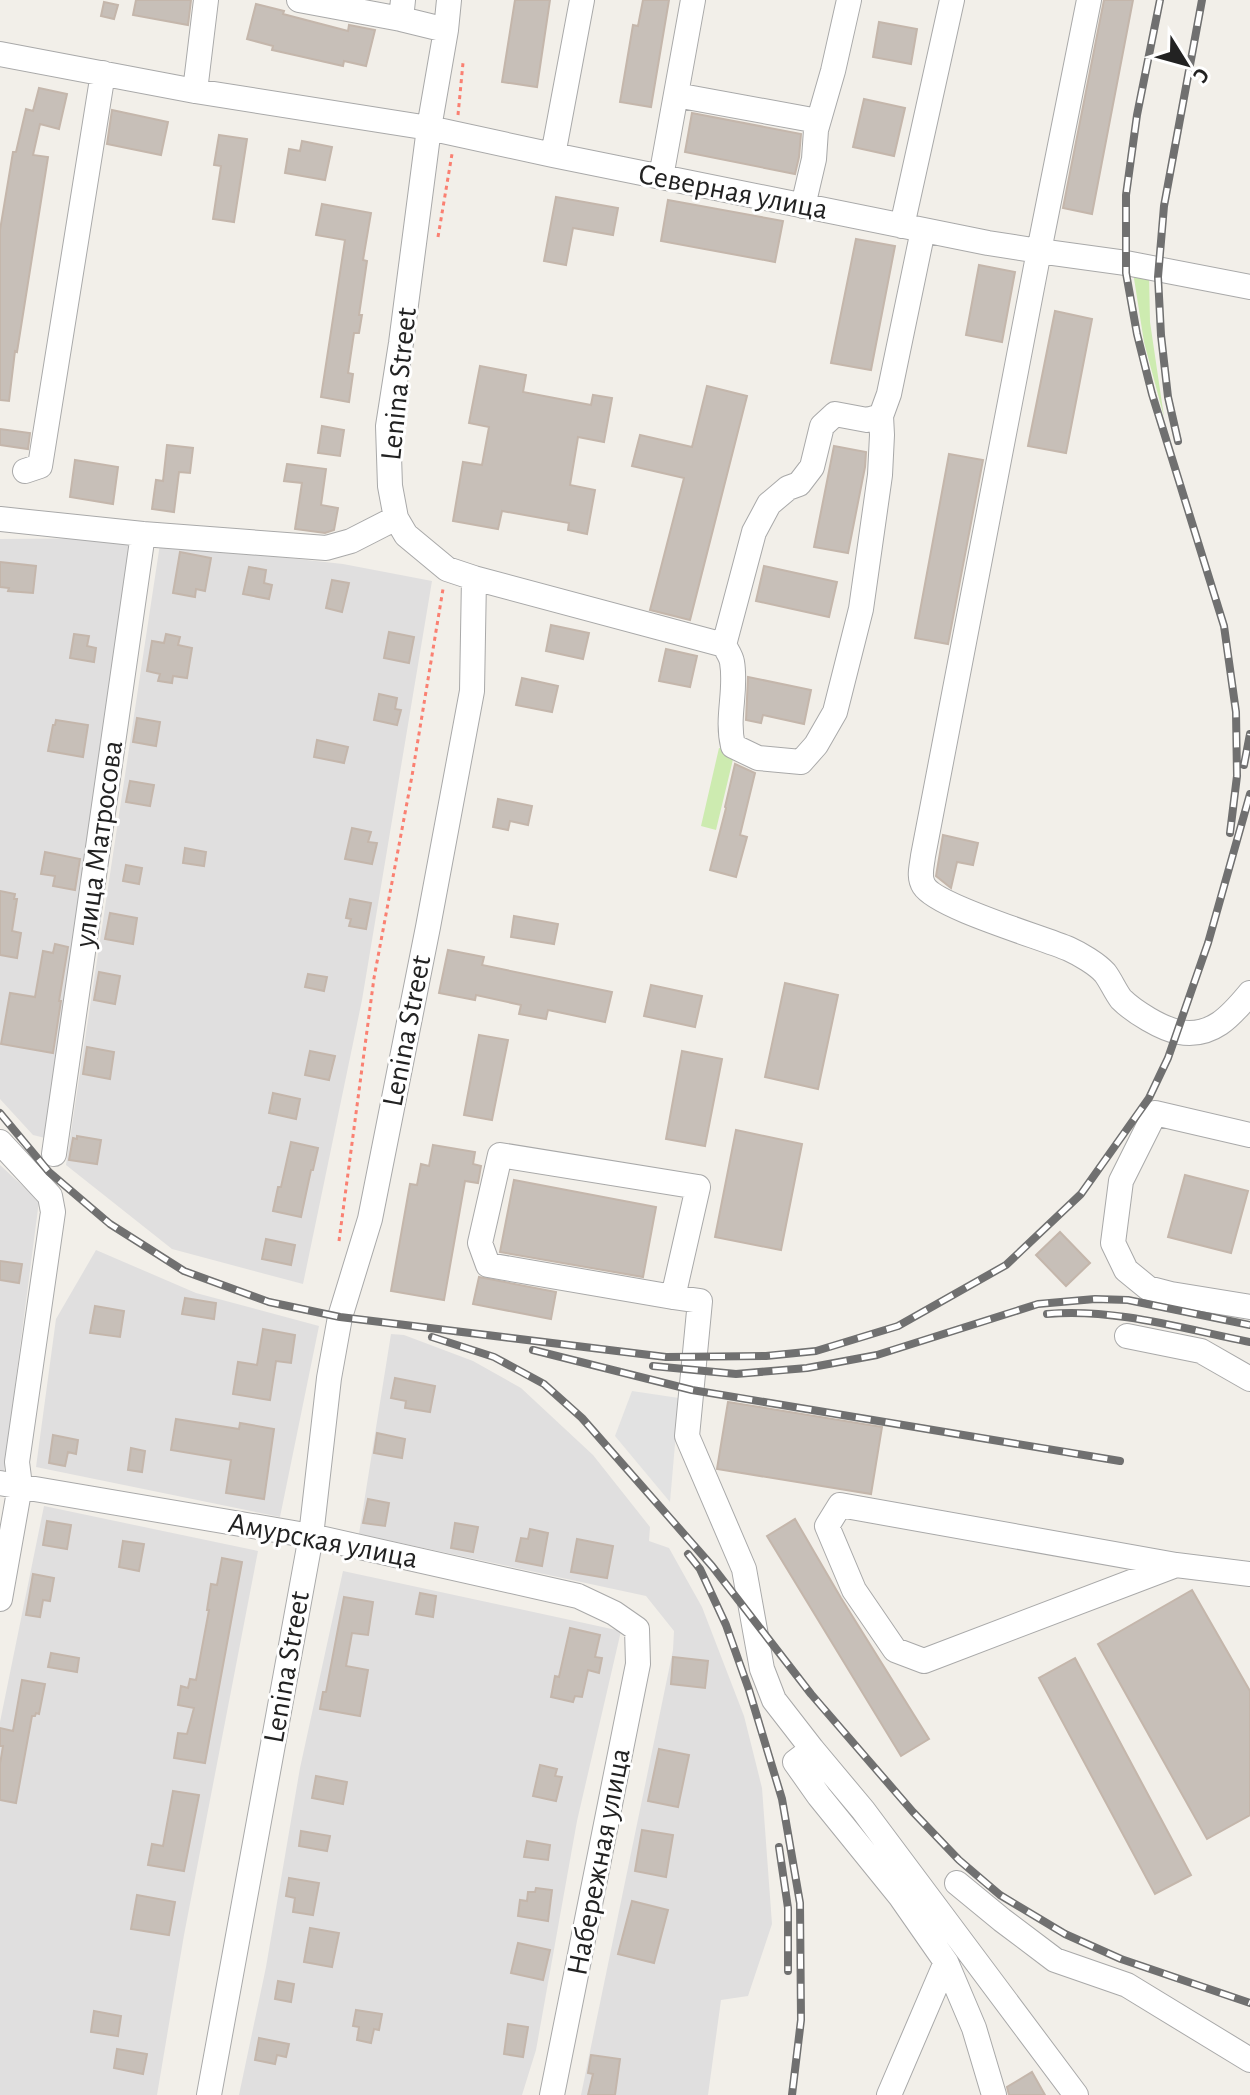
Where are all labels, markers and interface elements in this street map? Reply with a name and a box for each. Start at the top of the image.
north arrow [1146,24,1226,104]
text: С [1189,64,1214,87]
street label: Северная улица [636,159,830,225]
street label: Lenina Street [376,306,422,462]
street label: улица Матросова [69,739,128,950]
street label: Lenina Street [378,952,436,1109]
street label: Амурская улица [226,1508,420,1574]
street label: Lenina Street [259,1588,315,1745]
street label: Набережная улица [562,1746,636,1978]

